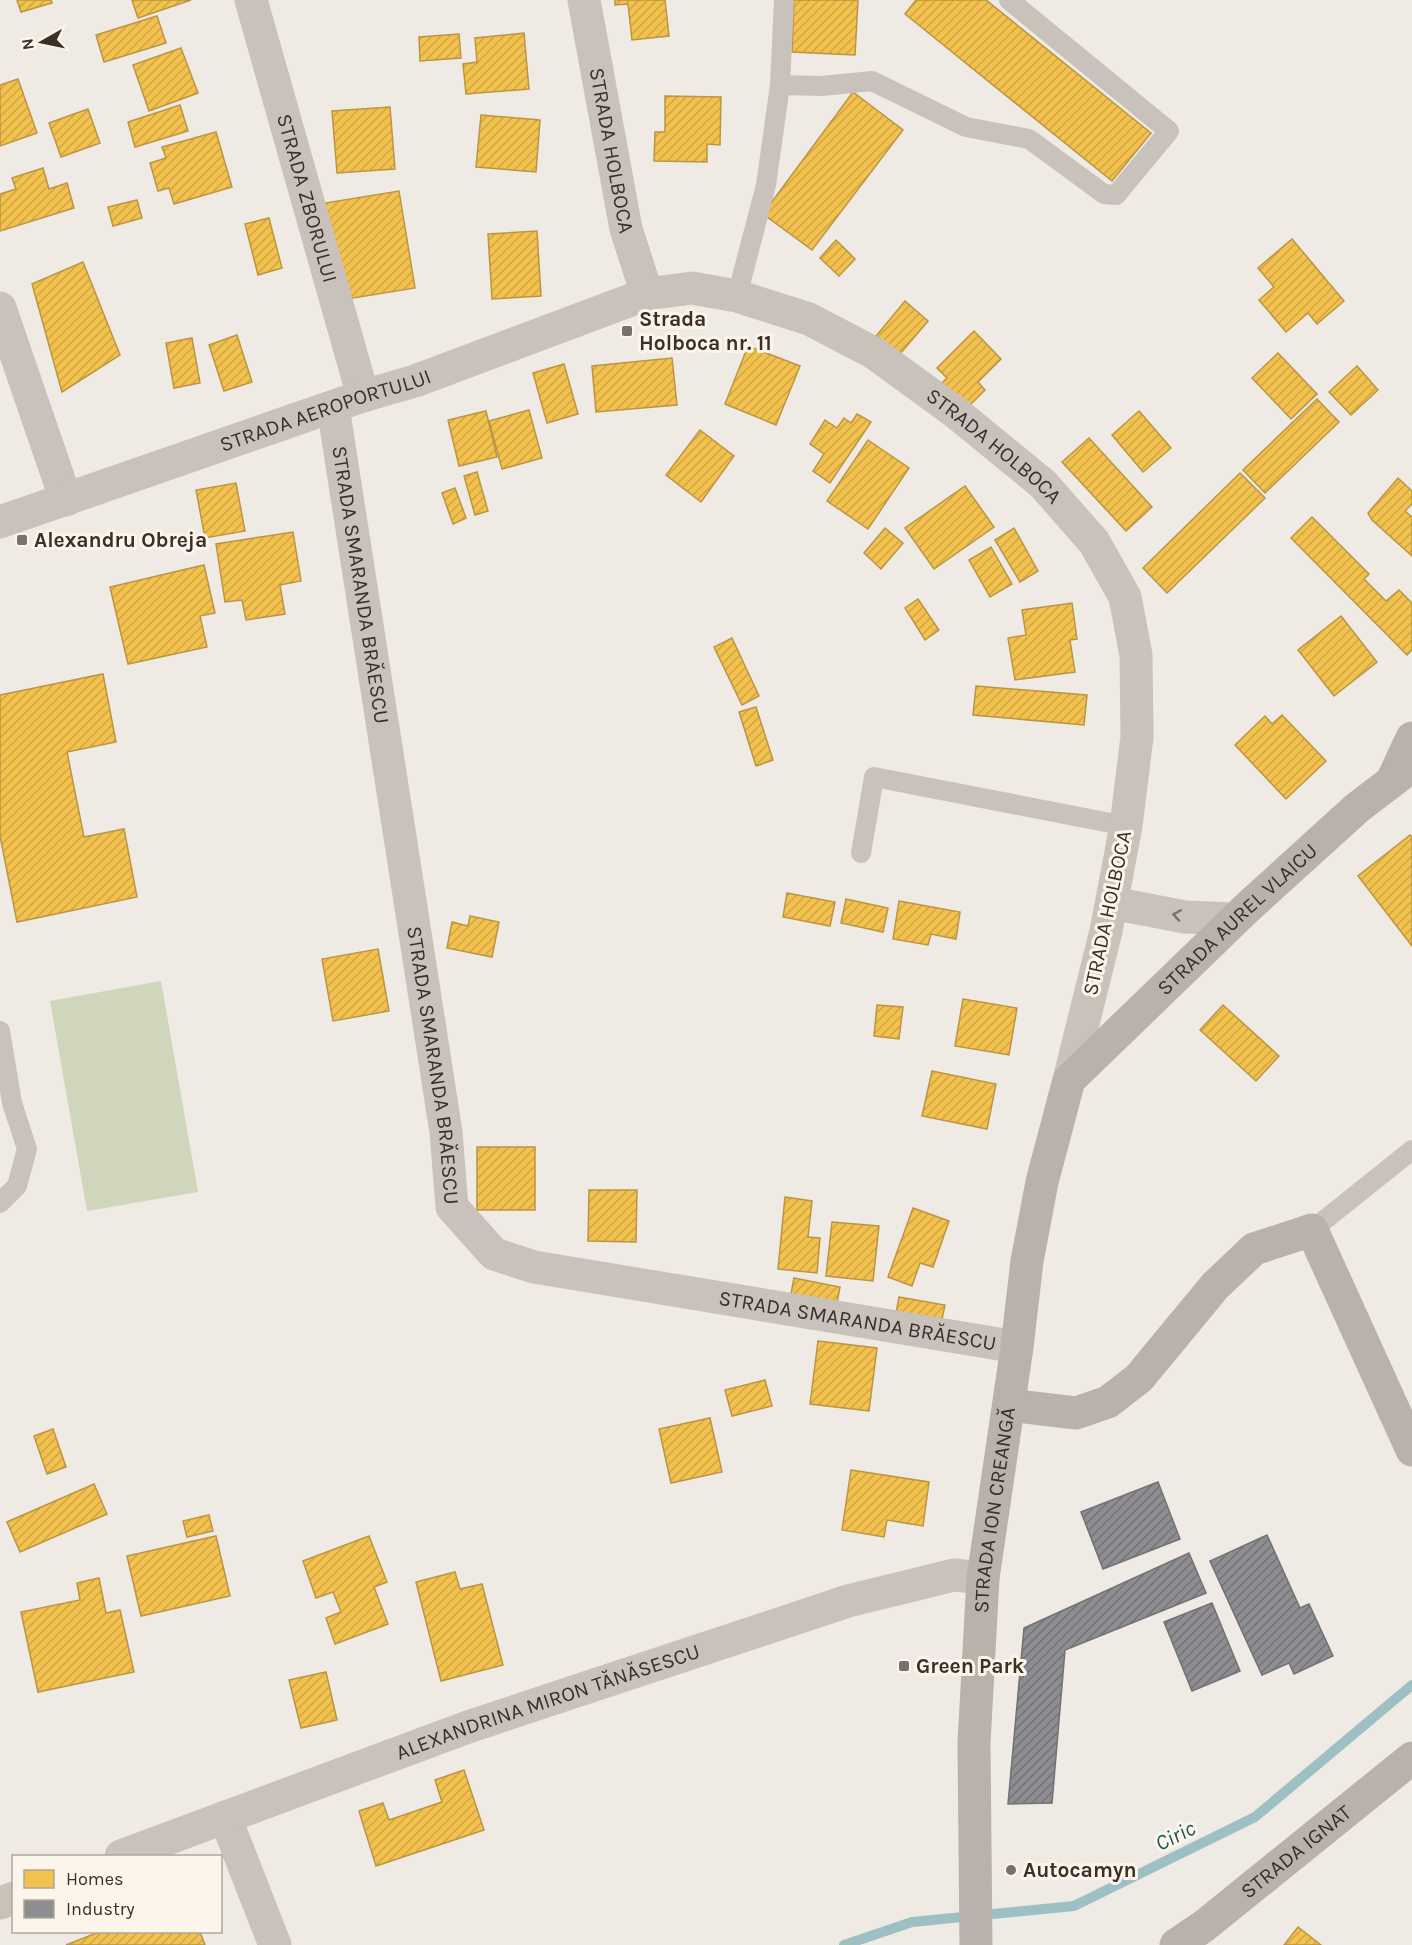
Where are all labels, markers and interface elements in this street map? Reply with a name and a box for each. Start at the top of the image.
north arrow [12,12,72,72]
text: N [17,37,38,51]
street label: STRADA HOLBOCA [585,66,639,235]
street label: STRADA ZBORULUI [272,111,342,285]
place label: Strada Holboca nr. 11 [639,307,772,355]
marker: Strada Holboca nr. 11 [620,324,634,338]
street label: STRADA AEROPORTULUI [217,364,434,457]
street label: STRADA HOLBOCA [922,383,1067,508]
street label: STRADA SMARANDA BRĂESCU [327,444,394,726]
place label: Alexandru Obreja [34,528,207,552]
marker: Alexandru Obreja [15,533,29,547]
street label: STRADA HOLBOCA [1078,828,1136,998]
street label: STRADA AUREL VLAICU [1152,838,1322,1000]
one-way arrow [1173,909,1183,922]
street label: STRADA SMARANDA BRĂESCU [402,924,464,1206]
street label: STRADA SMARANDA BRĂESCU [717,1286,998,1355]
street label: STRADA ION CREANGĂ [969,1406,1020,1614]
street label: ALEXANDRINA MIRON TĂNĂSESCU [393,1639,703,1765]
place label: Green Park [916,1654,1025,1678]
marker: Green Park [897,1659,911,1673]
street label: STRADA IGNAT [1236,1800,1356,1903]
water label: Ciric [1151,1815,1200,1857]
legend [12,1855,222,1933]
place label: Autocamyn [1023,1858,1136,1882]
marker: Autocamyn [1004,1863,1018,1877]
text: Homes [66,1868,123,1890]
text: Industry [66,1898,135,1920]

